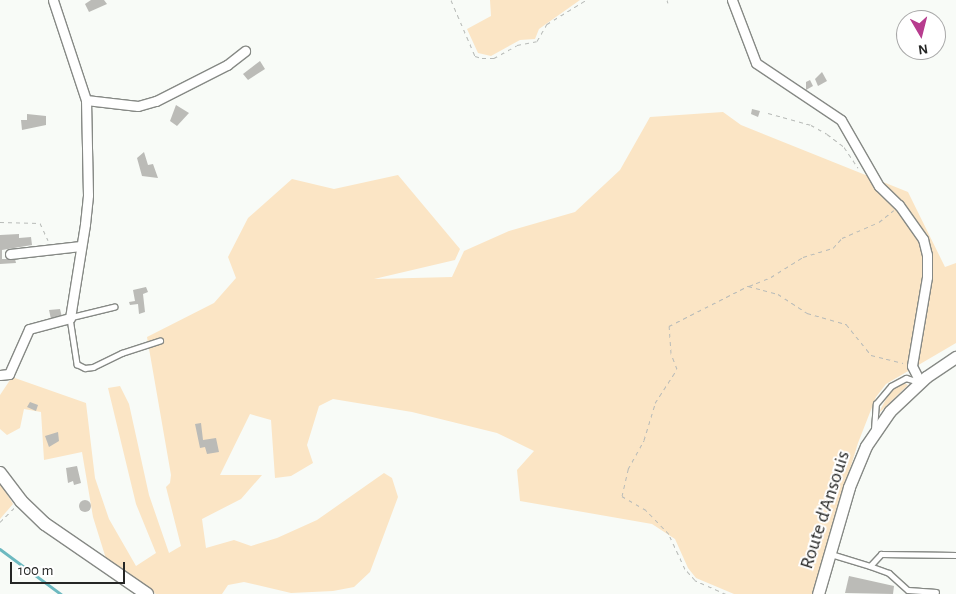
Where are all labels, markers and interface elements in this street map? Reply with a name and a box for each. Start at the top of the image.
north arrow [896,10,946,60]
text: N [917,41,929,56]
street label: Route d'Ansouis [795,448,855,572]
scale bar [12,552,128,584]
text: 100 m [18,563,53,578]

